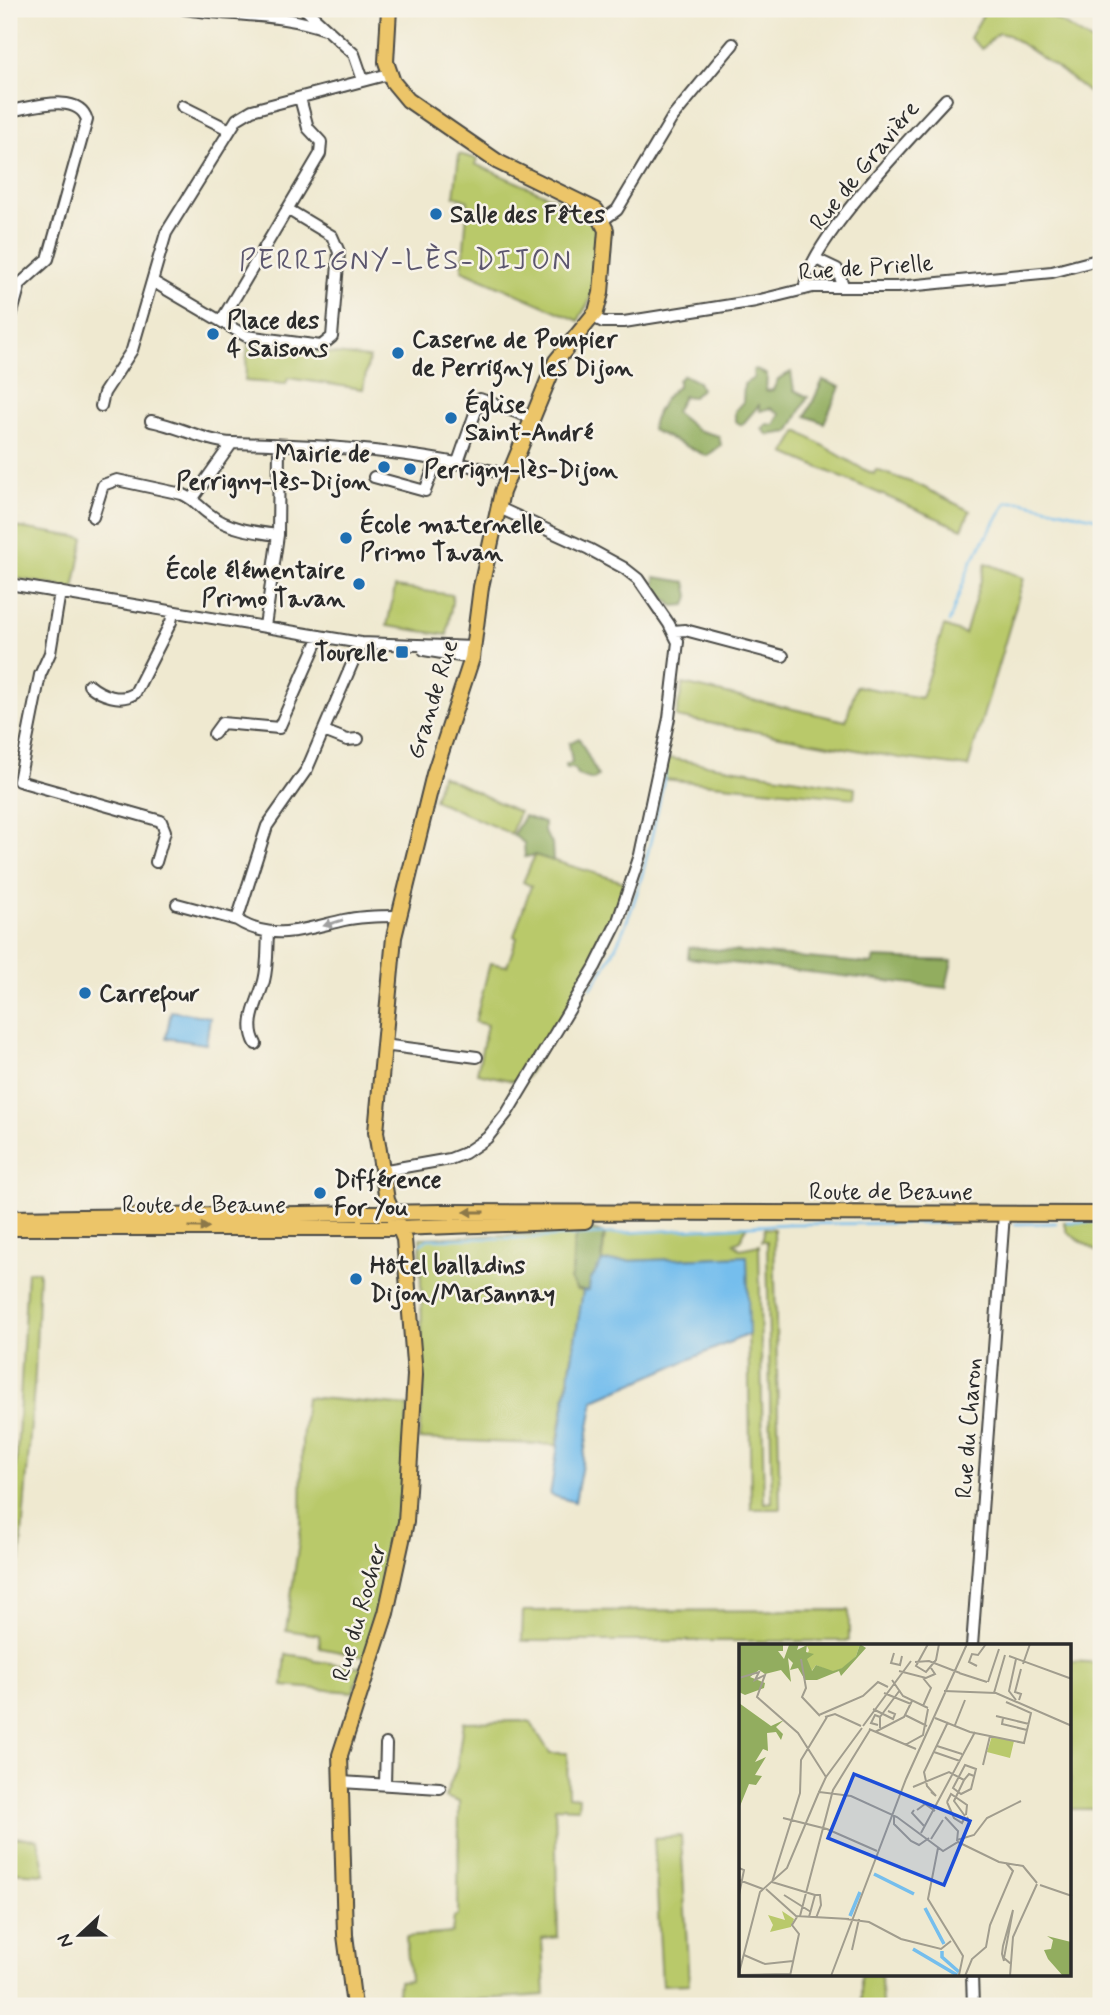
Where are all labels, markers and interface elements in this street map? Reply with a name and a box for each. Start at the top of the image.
street label: Rue de Gravière [803,94,927,237]
place label: Salle des Fêtes [450,200,606,231]
marker: Salle des Fêtes [428,206,444,222]
district label: PERRIGNY-LÈS-DIJON [239,243,573,280]
street label: Rue de Prielle [798,248,935,289]
place label: Place des 4 Saisons [227,306,328,365]
place label: Caserne de Pompier de Perrigny les Dijon [412,325,633,387]
marker: Place des 4 Saisons [205,326,221,342]
marker: Caserne de Pompier de Perrigny les Dijon [390,345,406,361]
place label: Église Saint-André [465,388,594,449]
marker: Église Saint-André [443,410,459,426]
place label: Mairie de Perrigny-lès-Dijon [176,439,370,499]
place label: Perrigny-lès-Dijon [424,455,618,487]
marker: Mairie de Perrigny-lès-Dijon [376,459,392,475]
marker: Perrigny-lès-Dijon [402,461,418,477]
place label: École maternelle Primo Tavan [360,508,545,569]
marker: École maternelle Primo Tavan [338,530,354,546]
place label: École élémentaire Primo Tavan [166,554,345,615]
marker: École élémentaire Primo Tavan [351,576,367,592]
street label: Grande Rue [401,636,466,763]
place label: Tourelle [315,638,388,669]
marker: Tourelle [394,644,410,660]
one-way arrow [322,918,343,928]
place label: Carrefour [99,979,200,1012]
marker: Carrefour [77,985,93,1001]
place label: Différence For You [334,1165,442,1224]
street label: Route de Beaune [809,1177,973,1208]
marker: Différence For You [312,1185,328,1201]
street label: Route de Beaune [122,1190,286,1221]
one-way arrow [462,1206,484,1218]
one-way arrow [189,1221,211,1233]
place label: Hôtel balladins Dijon/Marsannay [370,1251,555,1310]
marker: Hôtel balladins Dijon/Marsannay [348,1271,364,1287]
street label: Rue du Charon [949,1357,990,1500]
street label: Rue du Rocher [326,1540,395,1685]
inset map [739,1644,1072,1976]
north arrow [46,1899,116,1969]
text: N [52,1930,80,1951]

